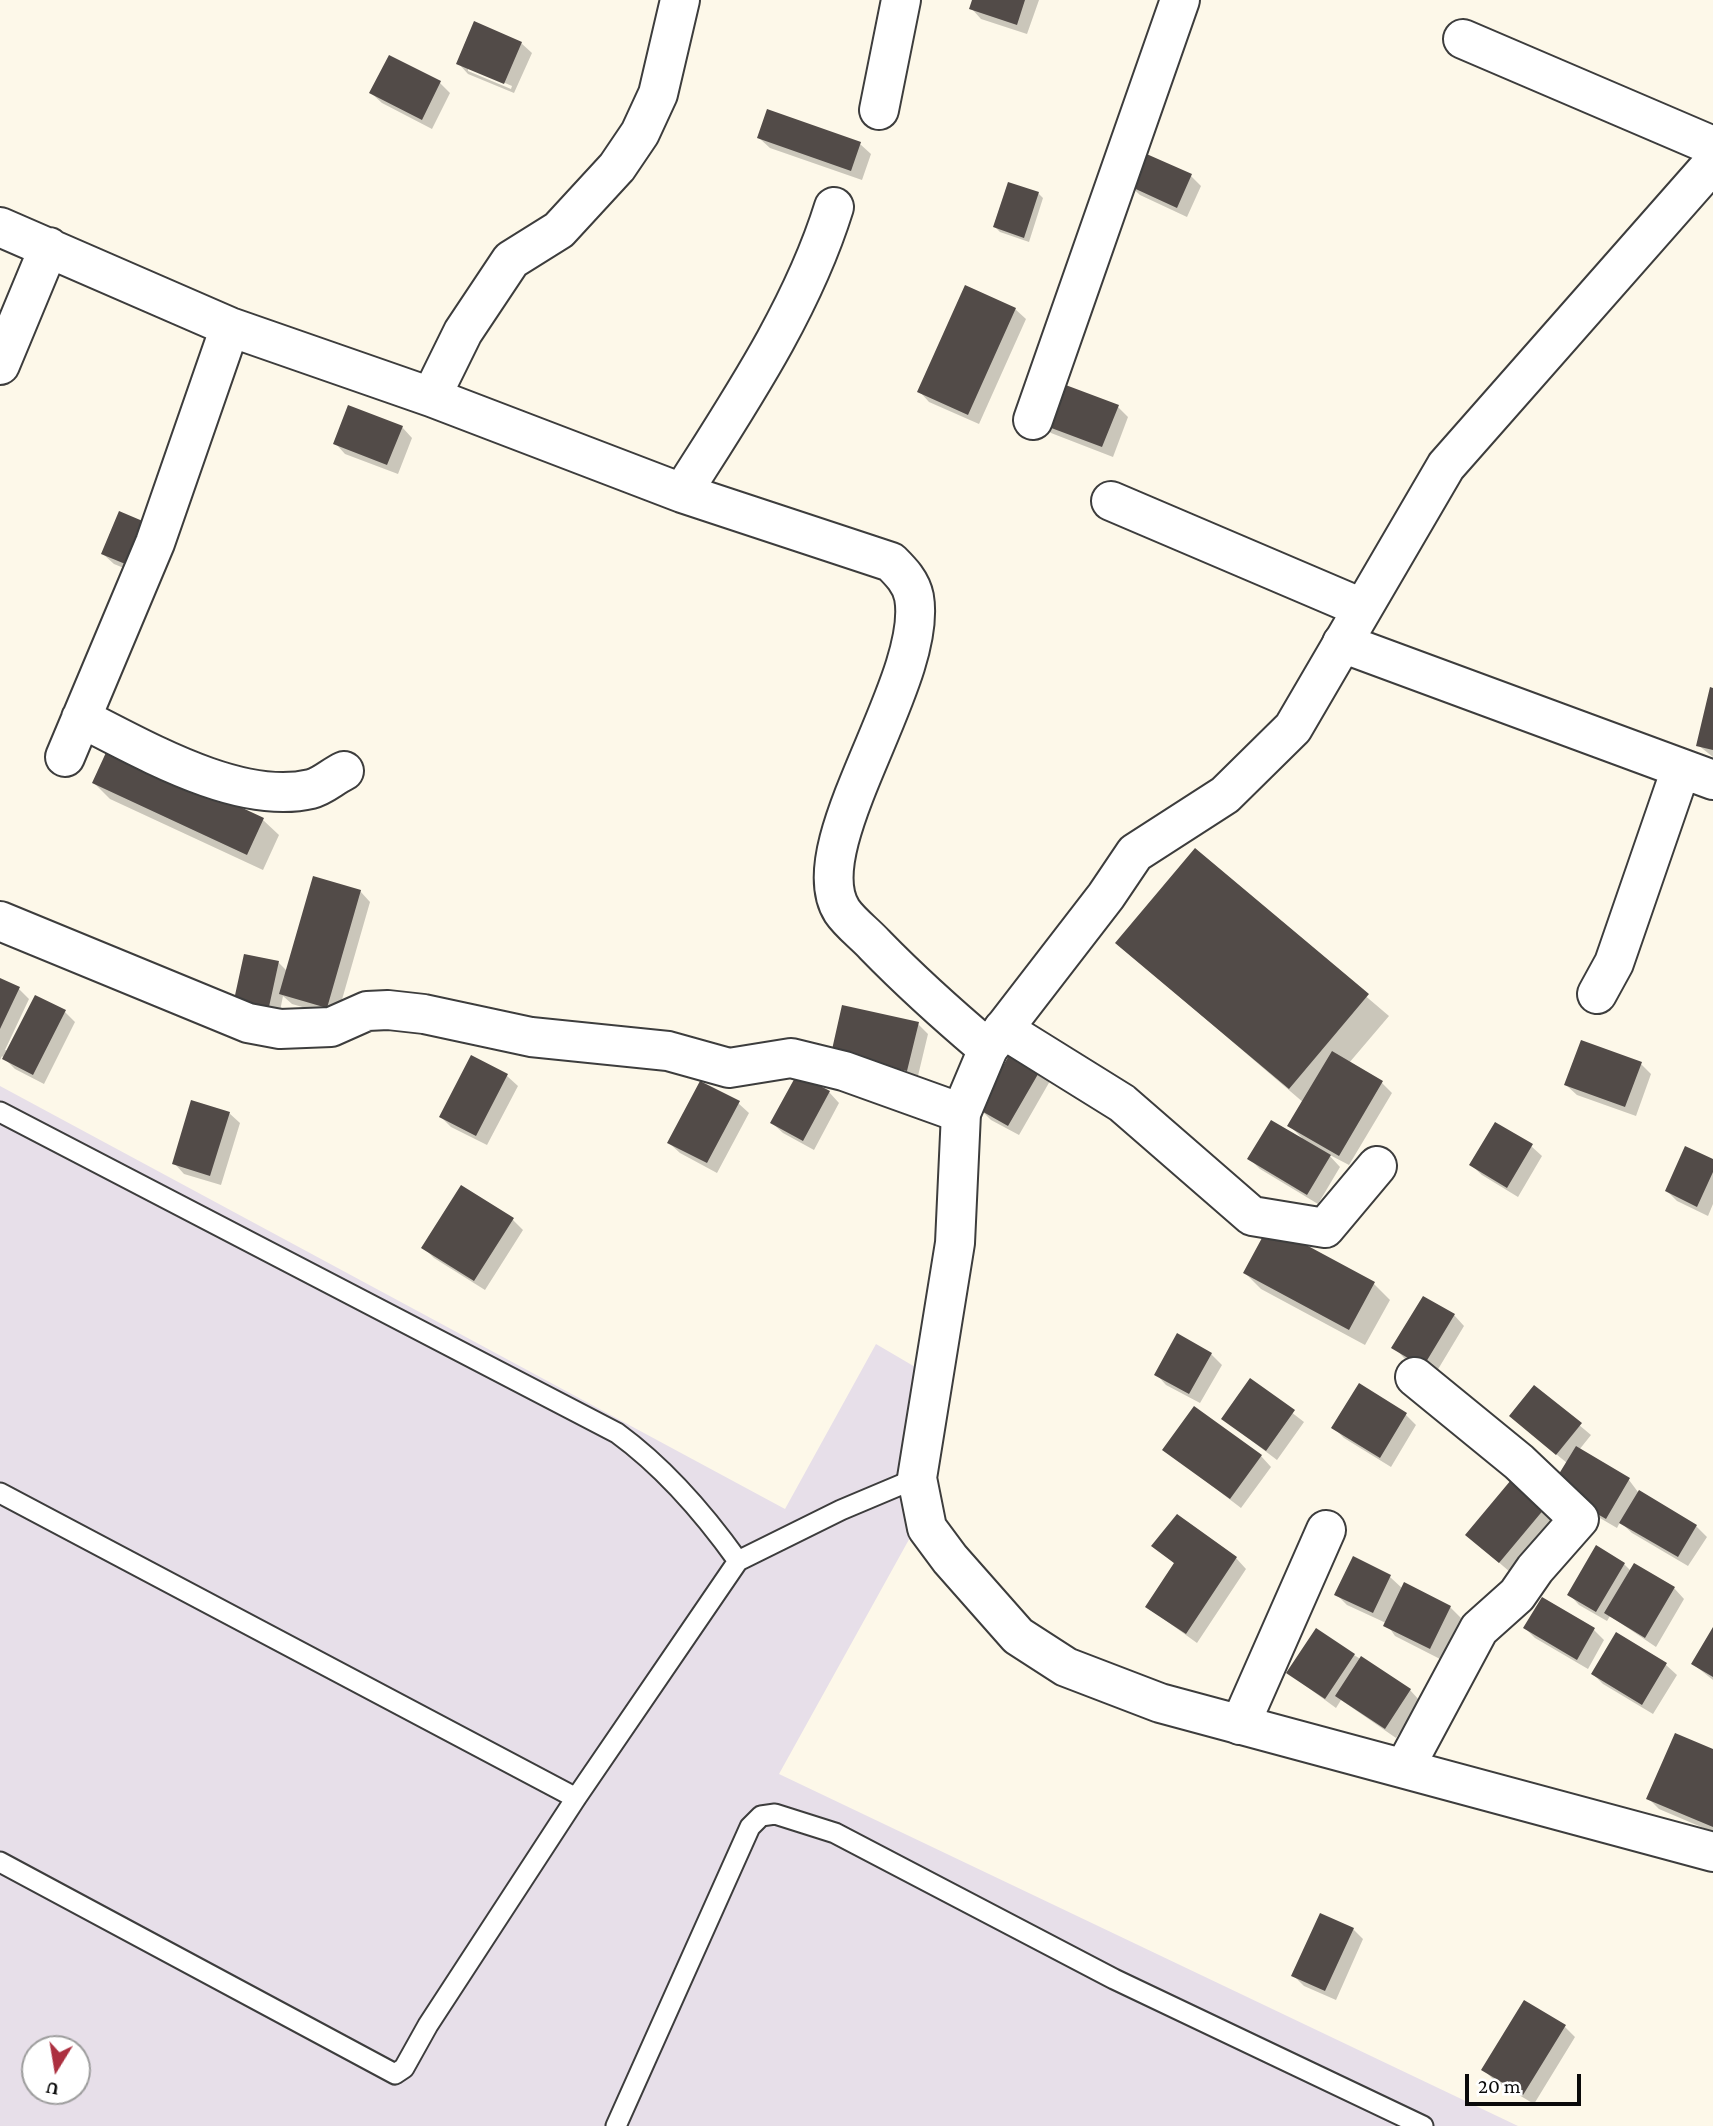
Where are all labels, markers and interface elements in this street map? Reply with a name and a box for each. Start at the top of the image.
north arrow [21,2035,91,2105]
scale bar [1468,2060,1584,2104]
text: 20 m [1478,2074,1521,2098]
text: U [44,2078,61,2101]

